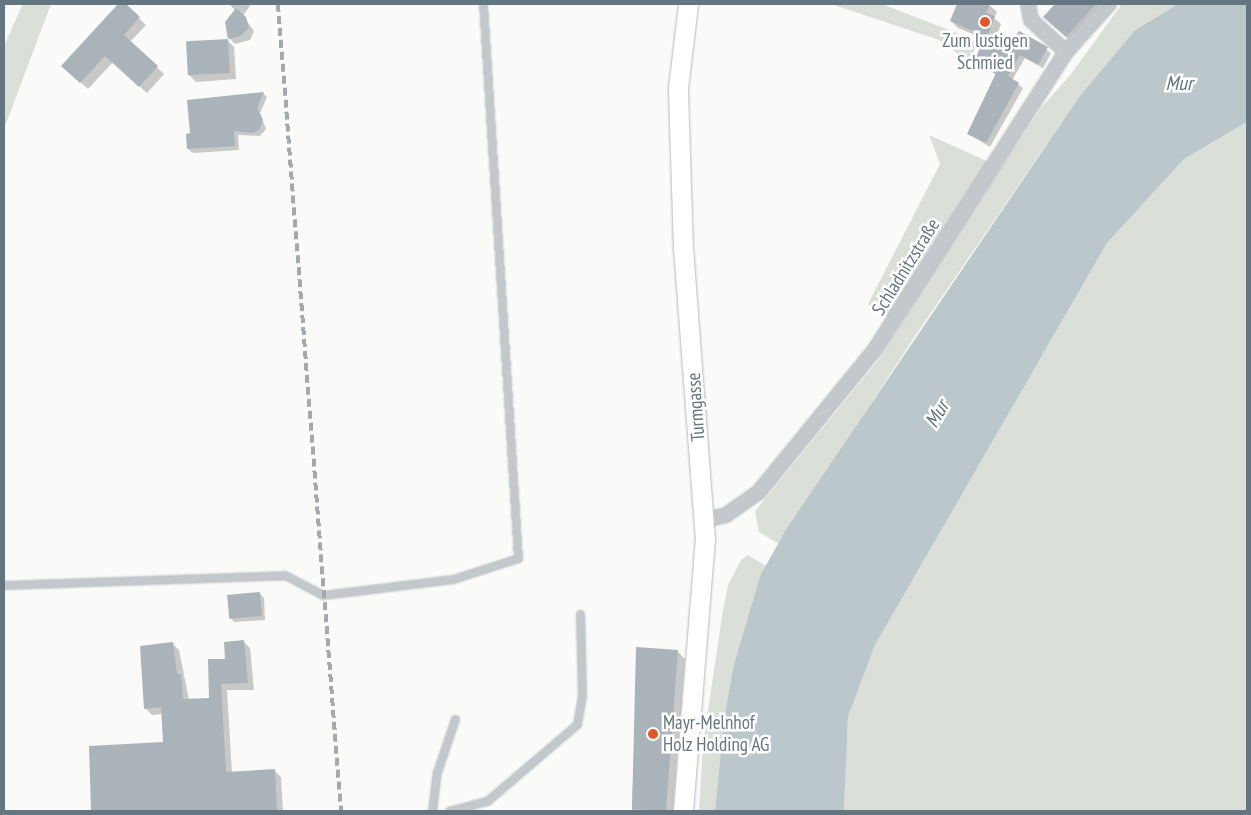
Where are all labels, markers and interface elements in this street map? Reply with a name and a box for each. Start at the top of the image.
marker: Zum lustigen Schmied [979,16,991,28]
place label: Zum lustigen Schmied [942,30,1028,74]
water label: Mur [1166,71,1192,95]
street label: Schladnitzstraße [867,214,945,320]
street label: Turmgasse [682,372,710,442]
water label: Mur [920,396,954,432]
place label: Mayr-Melnhof Holz Holding AG [663,712,770,756]
marker: Mayr-Melnhof Holz Holding AG [647,728,659,740]

